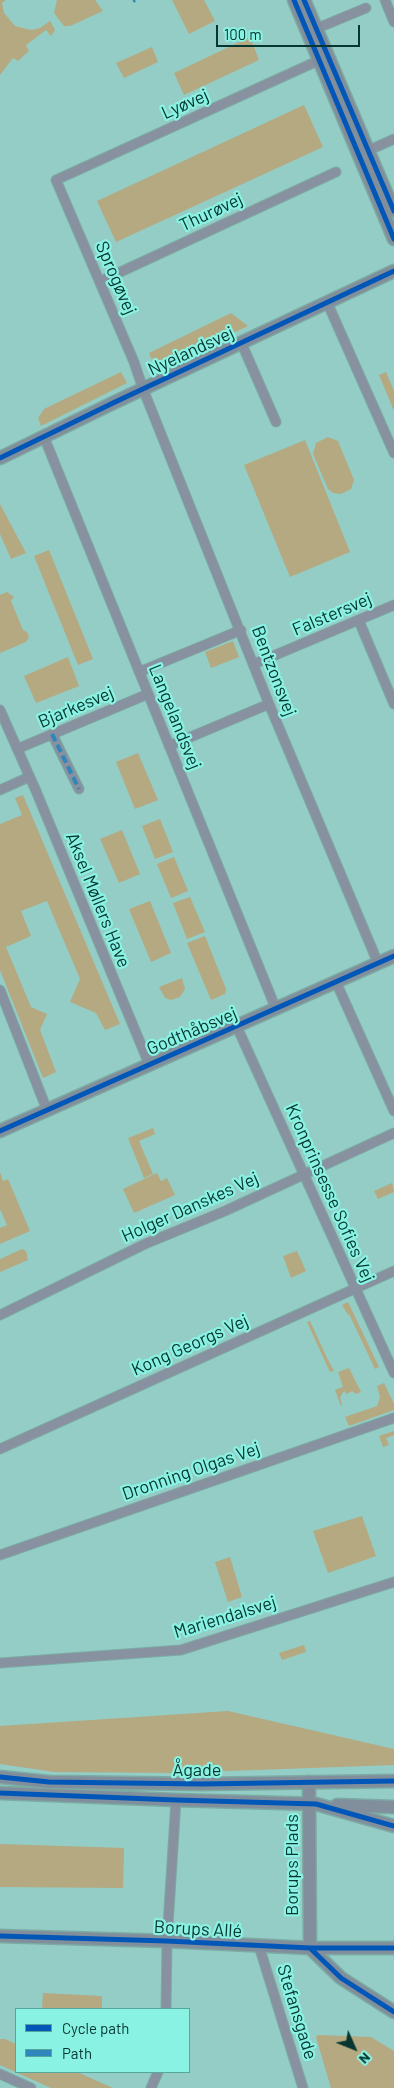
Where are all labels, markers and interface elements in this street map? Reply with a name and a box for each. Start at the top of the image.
scale bar [219,15,363,47]
text: 100 m [224,25,262,43]
street label: Lyøvej [158,84,212,124]
street label: Thurøvej [176,188,246,236]
street label: Sprogøvej [91,238,141,318]
street label: Nyelandsvej [144,322,238,380]
street label: Falstersvej [289,588,375,640]
street label: Bentzonsvej [247,623,301,719]
street label: Langelandsvej [144,661,206,773]
street label: Bjarkesvej [35,681,117,733]
street label: Aksel Møllers Have [61,829,135,971]
street label: Godthåbsvej [143,1002,241,1060]
street label: Kronprinsesse Sofies Vej [281,1101,379,1285]
street label: Holger Danskes Vej [118,1167,262,1247]
street label: Kong Georgs Vej [128,1310,252,1380]
street label: Dronning Olgas Vej [119,1437,263,1505]
street label: Mariendalsvej [171,1591,279,1643]
street label: Ågade [173,1759,221,1781]
street label: Borups Plads [281,1814,303,1916]
street label: Borups Allé [153,1916,243,1942]
street label: Stefansgade [272,1962,322,2062]
legend [15,2008,190,2073]
text: Cycle path [62,2019,129,2037]
north arrow [329,2023,379,2073]
text: Path [62,2044,92,2062]
text: N [356,2050,374,2068]

